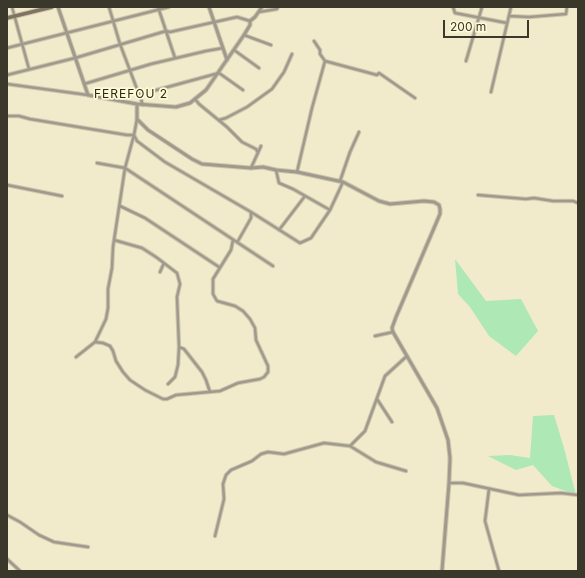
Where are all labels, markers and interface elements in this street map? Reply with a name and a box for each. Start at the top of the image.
scale bar [445,12,531,38]
text: 200 m [450,19,486,34]
district label: FEREFOU 2 [94,87,168,101]

